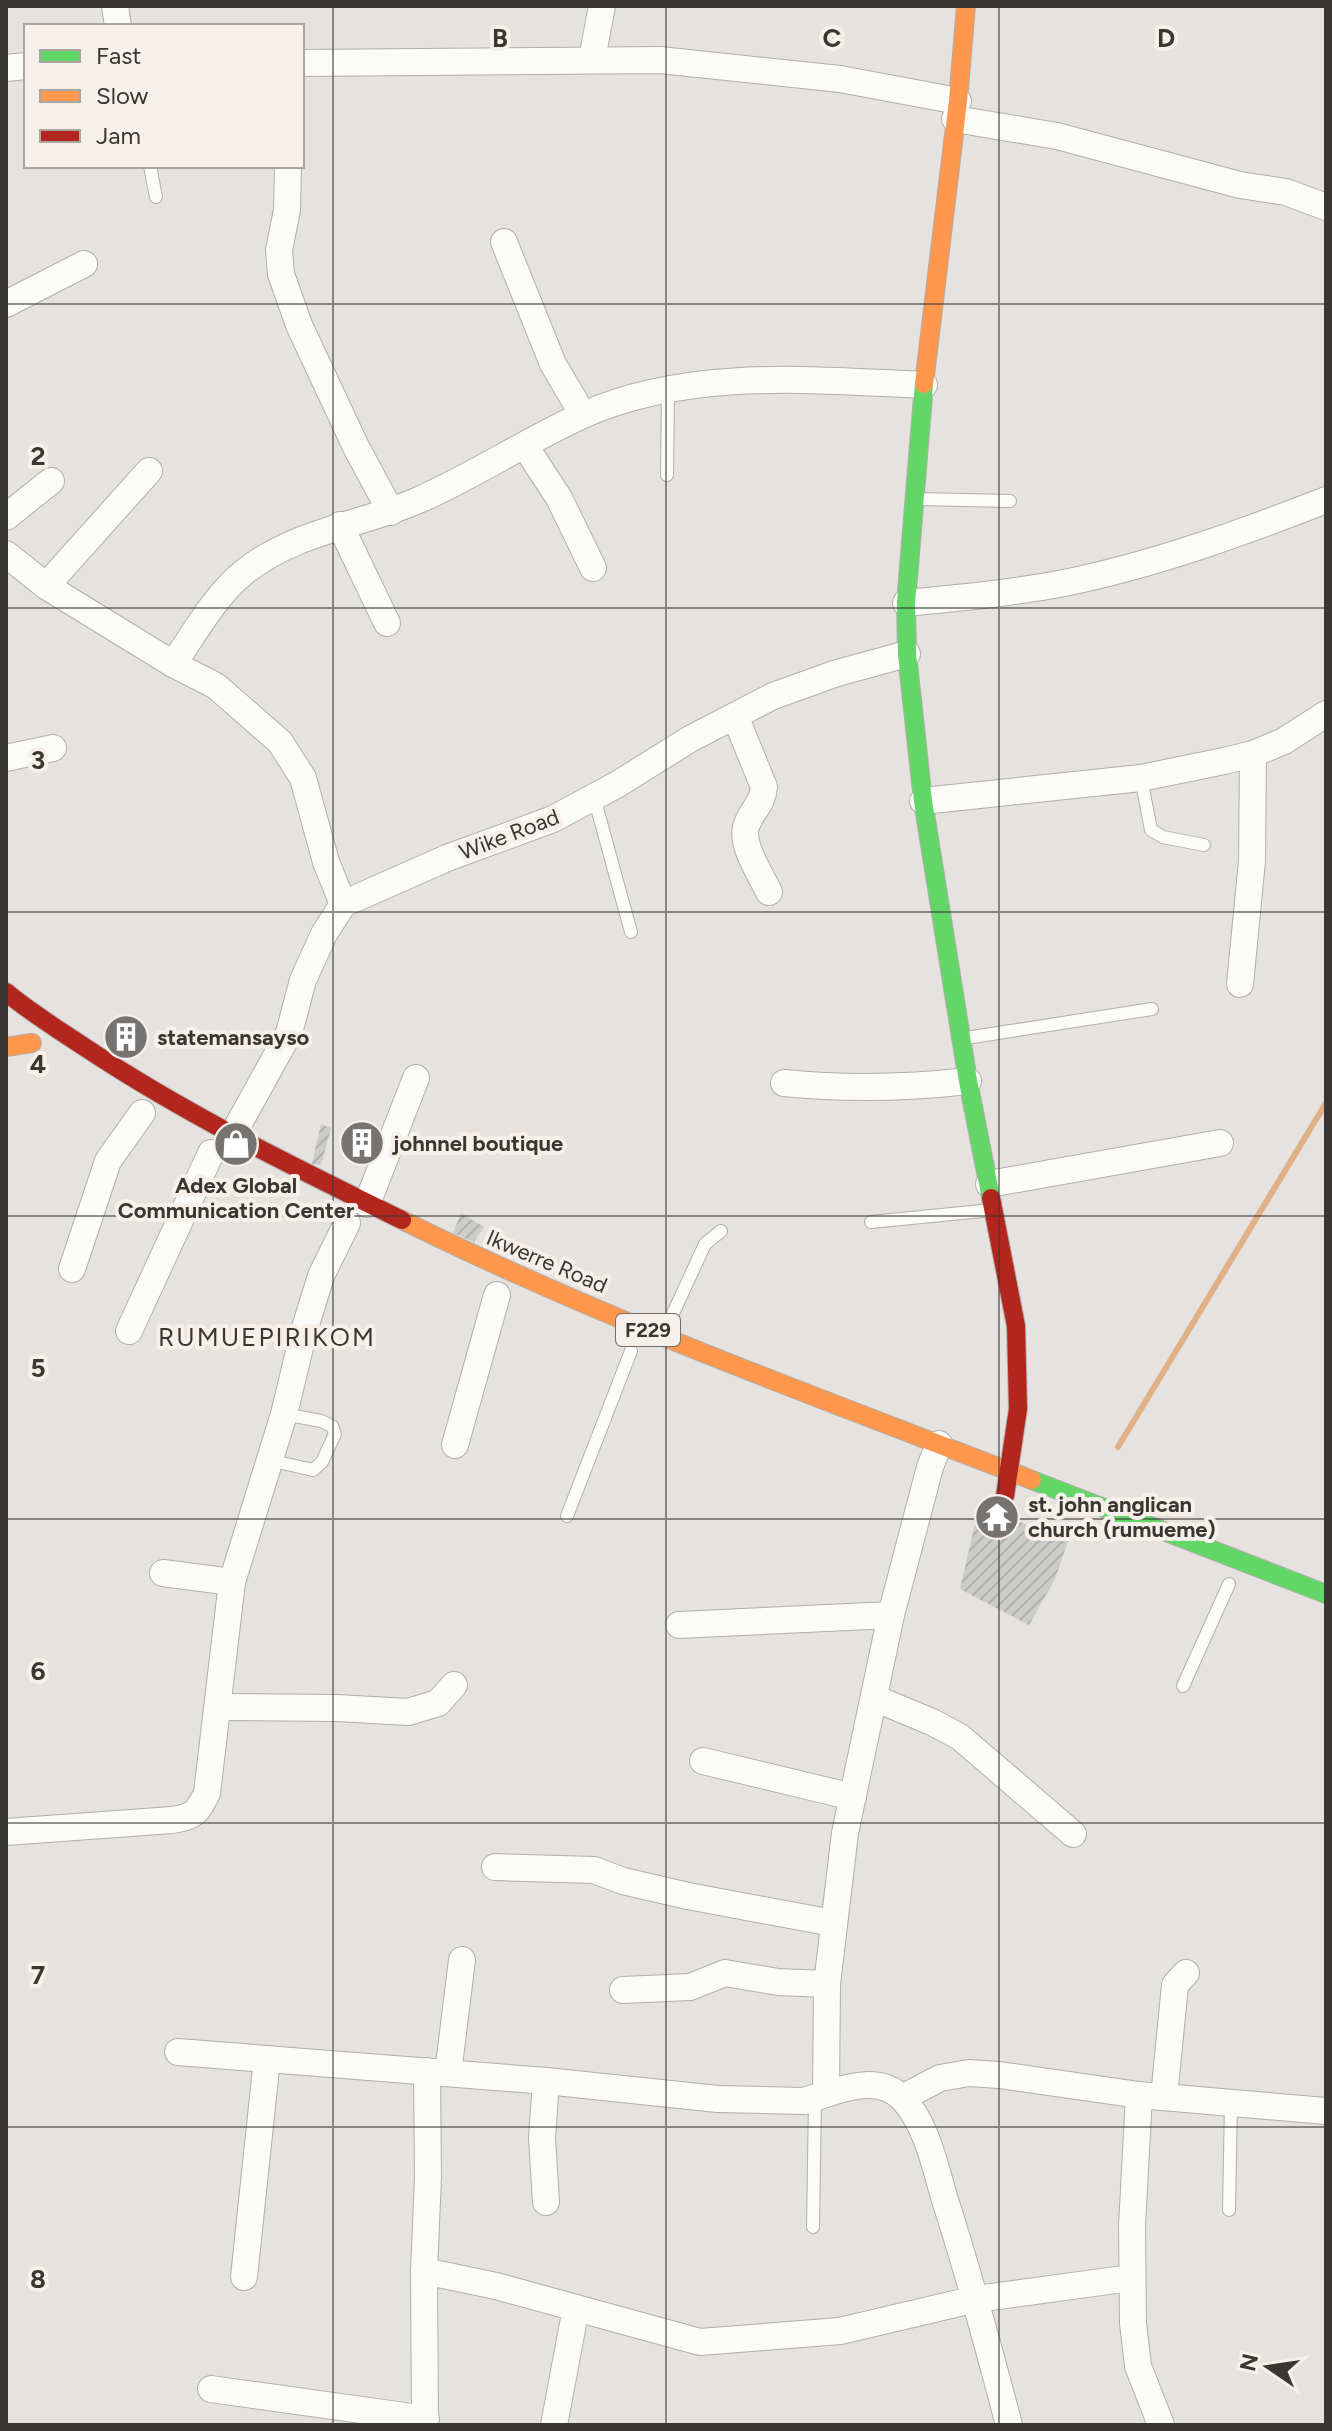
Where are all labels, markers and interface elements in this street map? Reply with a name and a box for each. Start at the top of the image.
text: B [492,22,508,54]
text: C [823,22,842,54]
text: D [1157,22,1175,54]
legend [24,24,304,168]
text: Fast [96,41,141,70]
text: Slow [96,81,149,110]
text: Jam [96,121,141,150]
text: 2 [30,440,46,472]
text: 3 [31,744,45,776]
street label: Wike Road [455,803,563,866]
building icon: statemansayso [102,1013,150,1061]
place label: statemansayso [157,1024,309,1051]
text: 4 [30,1048,46,1080]
building icon: johnnel boutique [338,1119,386,1167]
shop icon: Adex Global Communication Center [212,1120,260,1168]
place label: johnnel boutique [391,1130,563,1157]
place label: Adex Global Communication Center [118,1172,355,1224]
street label: Ikwerre Road [482,1224,611,1299]
road number: F229 [616,1314,680,1346]
district label: RUMUEPIRIKOM [158,1321,376,1353]
text: 5 [30,1352,46,1384]
place label: st. john anglican church (rumueme) [1028,1491,1216,1543]
temple icon: st. john anglican church (rumueme) [973,1493,1021,1541]
text: 6 [30,1655,46,1687]
text: 7 [31,1959,45,1991]
text: 8 [30,2263,46,2295]
north arrow [1228,2327,1308,2407]
text: N [1234,2351,1264,2374]

